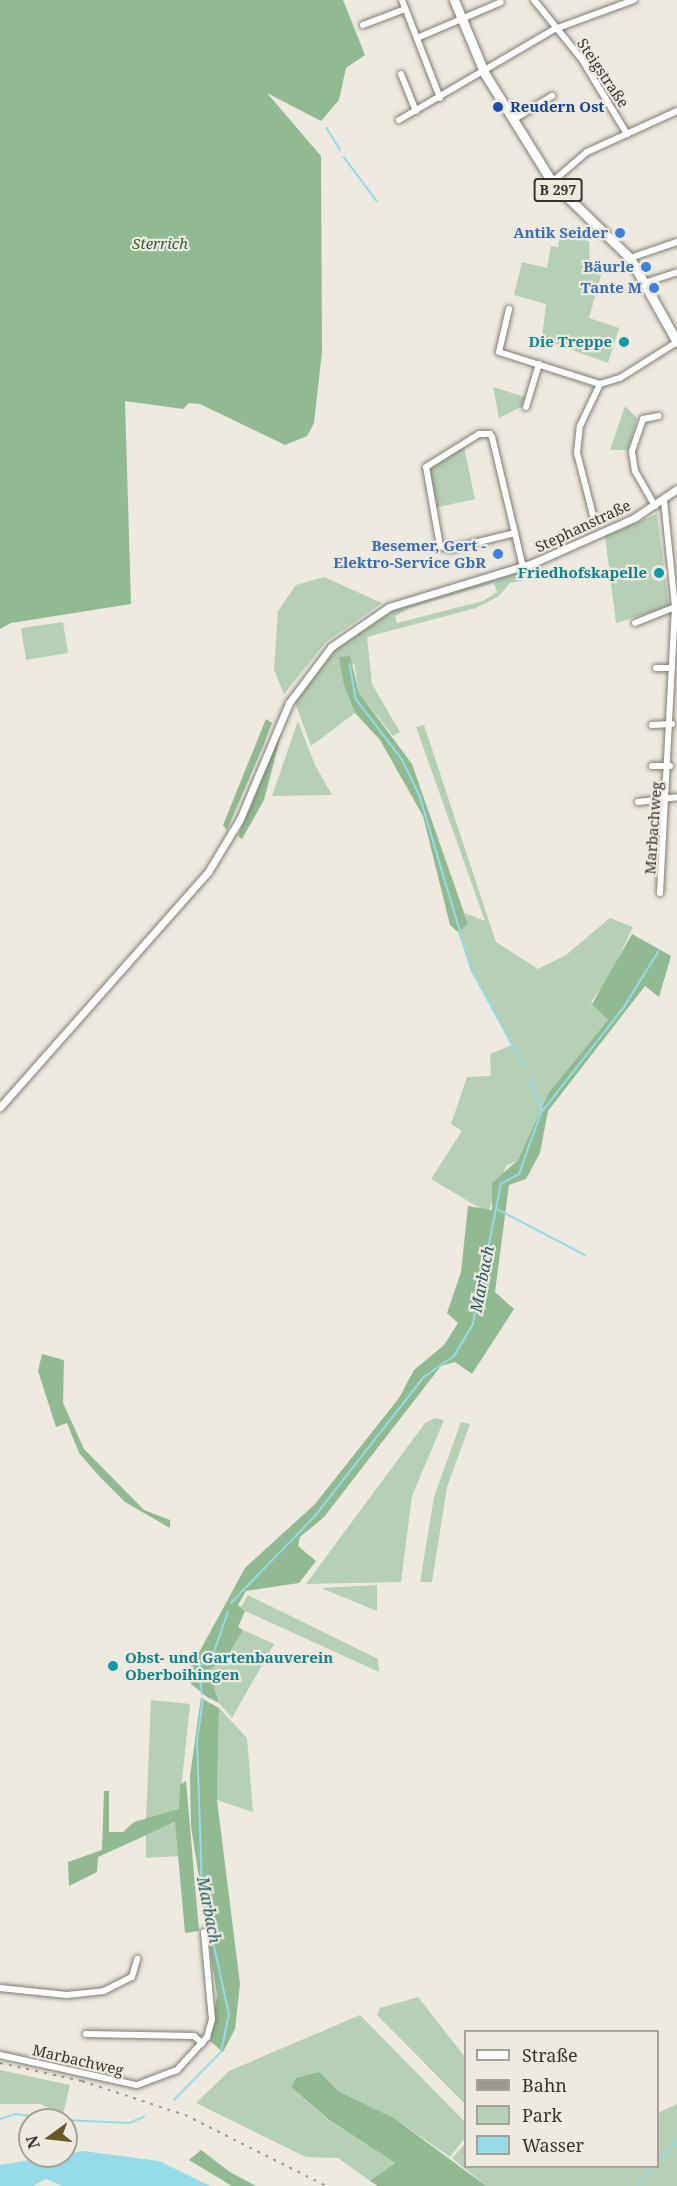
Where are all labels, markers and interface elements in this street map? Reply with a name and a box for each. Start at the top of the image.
street label: Steigstraße [573,35,633,111]
place label: Reudern Ost [510,98,604,116]
marker: Reudern Ost [491,100,505,114]
road number: B 297 [532,179,584,201]
place label: Antik Seider [513,224,608,242]
marker: Antik Seider [613,226,627,240]
park label: Sterrich [132,235,188,253]
place label: Bäurle [583,258,634,276]
marker: Bäurle [639,260,653,274]
place label: Tante M [581,279,642,297]
marker: Tante M [647,281,661,295]
place label: Die Treppe [529,333,612,351]
marker: Die Treppe [617,335,631,349]
street label: Stephanstraße [532,496,634,556]
place label: Besemer, Gert - Elektro-Service GbR [333,536,486,571]
marker: Besemer, Gert - Elektro-Service GbR [491,547,505,561]
place label: Friedhofskapelle [518,564,647,582]
marker: Friedhofskapelle [652,566,666,580]
street label: Marbachweg [641,781,665,875]
water label: Marbach [466,1244,498,1314]
place label: Obst- und Gartenbauverein Oberboihingen [125,1648,333,1683]
marker: Obst- und Gartenbauverein Oberboihingen [106,1659,120,1673]
water label: Marbach [193,1875,225,1945]
legend [464,2030,659,2168]
street label: Marbachweg [31,2041,125,2079]
text: Straße [522,2043,578,2067]
text: Bahn [522,2073,567,2097]
text: Park [522,2103,562,2127]
north arrow [18,2108,78,2168]
text: N [20,2133,45,2151]
text: Wasser [522,2133,584,2157]

